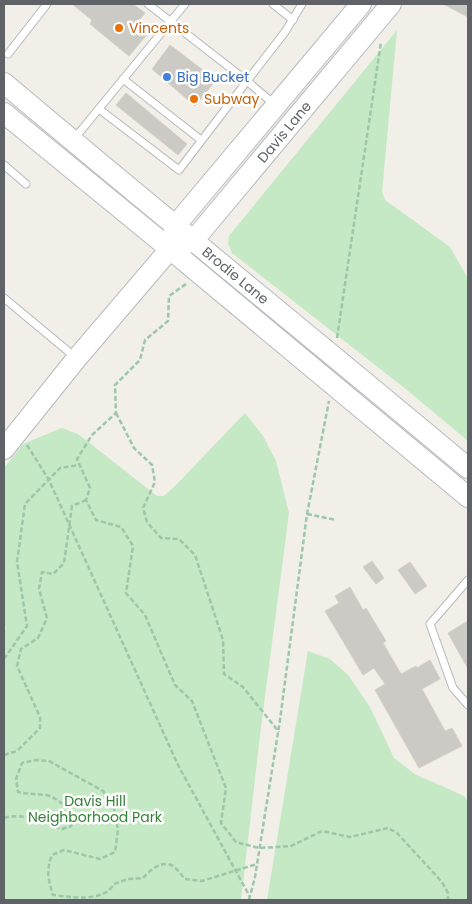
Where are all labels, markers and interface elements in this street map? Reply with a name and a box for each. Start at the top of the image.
place label: Vincents [129,18,189,38]
marker: Vincents [113,22,125,34]
place label: Big Bucket [177,67,249,87]
marker: Big Bucket [161,71,173,83]
place label: Subway [204,89,260,109]
marker: Subway [188,93,200,105]
street label: Davis Lane [253,96,316,167]
street label: Brodie Lane [198,242,273,309]
park label: Davis Hill Neighborhood Park [28,791,163,827]

